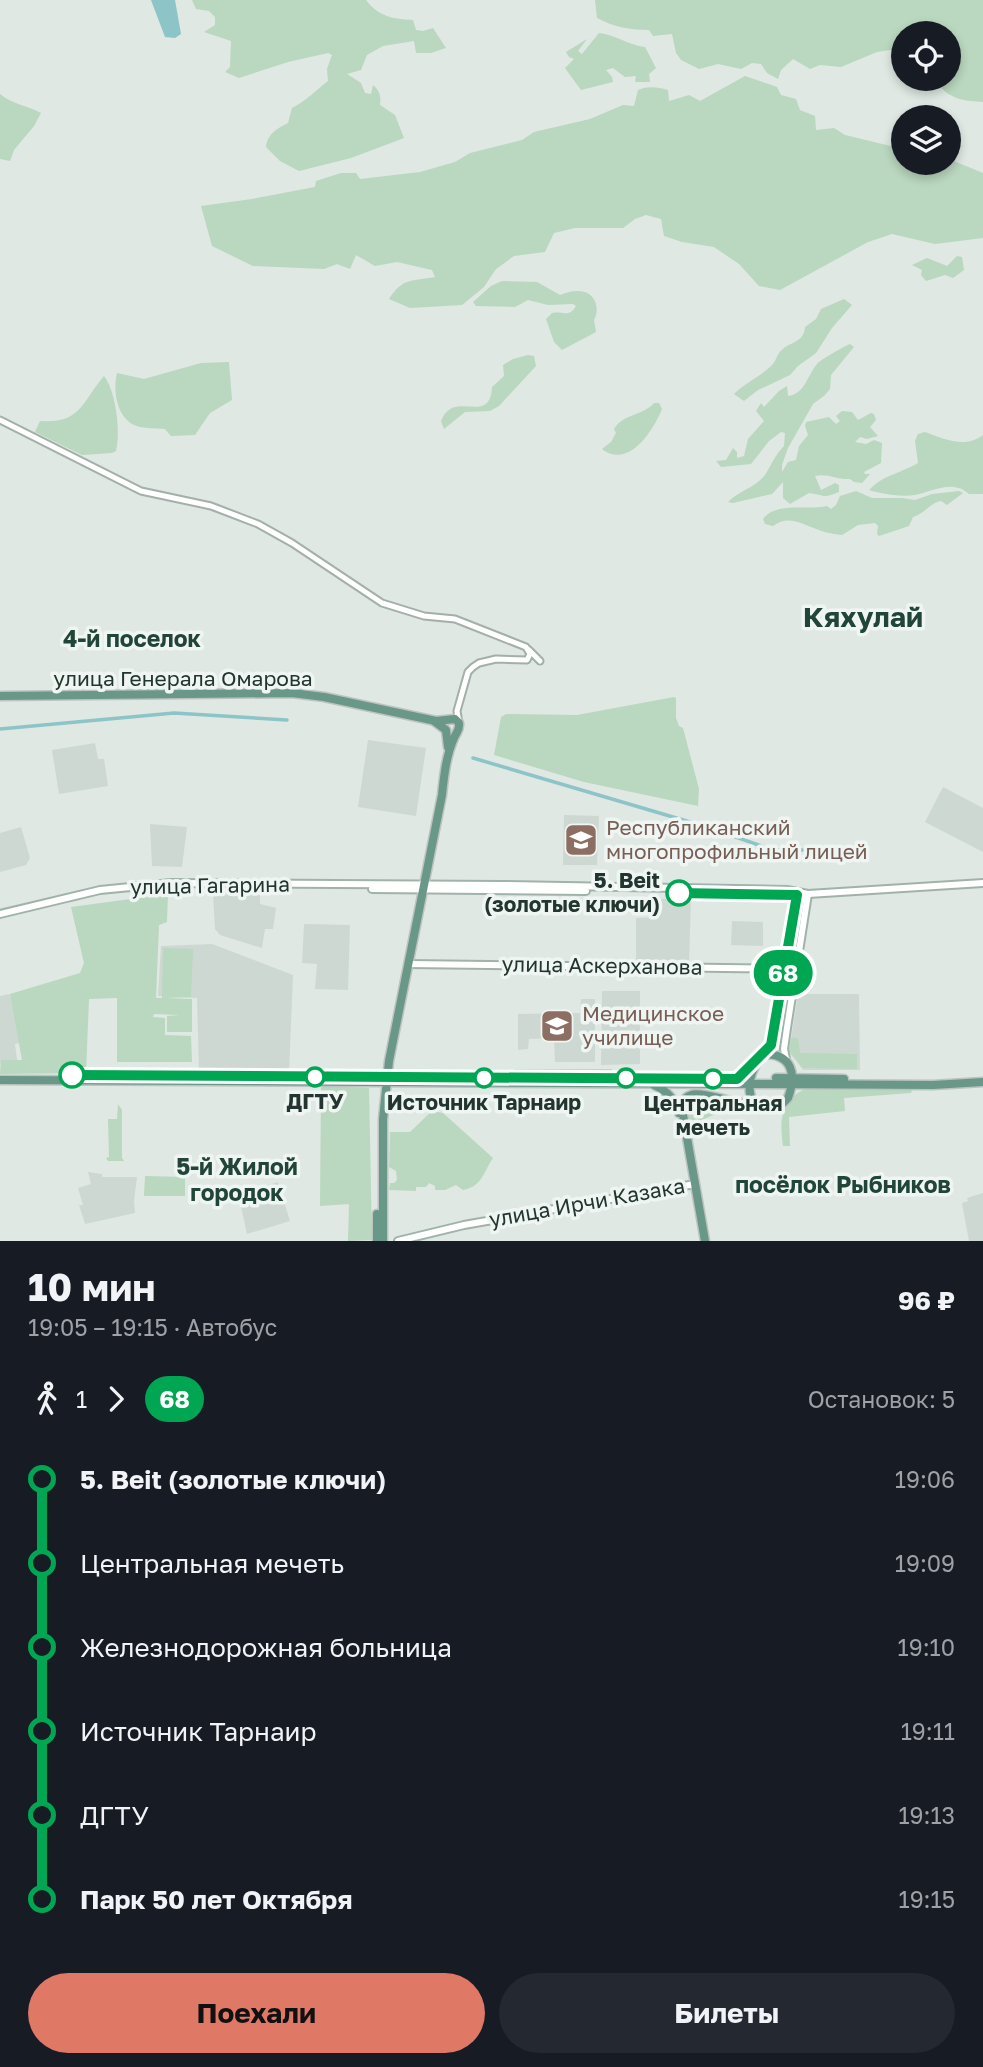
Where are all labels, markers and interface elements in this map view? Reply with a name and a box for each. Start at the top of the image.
map controls [891,21,961,175]
button: locate [891,21,961,91]
button: layers [891,105,961,175]
district label: Кяхулай [803,600,923,633]
district label: 4-й поселок [63,624,202,652]
street label: улица Генерала Омарова [53,665,313,691]
place label: Республиканский многопрофильный лицей [606,814,868,864]
school or university icon: Республиканский многопрофильный лицей [562,821,600,859]
place label: 5. Beit (золотые ключи) [484,867,660,917]
street label: улица Гагарина [130,871,290,899]
marker: 5. Beit (золотые ключи) [666,880,692,906]
street label: улица Аскерханова [501,950,703,980]
line badge: 68 [752,950,814,996]
text: 68 [768,958,798,987]
place label: Медицинское училище [582,1000,724,1050]
school or university icon: Медицинское училище [538,1007,576,1045]
unlabelled marker [59,1062,85,1088]
marker: ДГТУ [305,1067,325,1087]
marker: Источник Тарнаир [474,1068,494,1088]
unlabelled marker [616,1068,636,1088]
marker: Центральная мечеть [703,1069,723,1089]
place label: ДГТУ [286,1088,344,1114]
place label: Источник Тарнаир [387,1089,581,1115]
place label: Центральная мечеть [644,1090,782,1140]
district label: 5-й Жилой городок [176,1152,298,1206]
district label: посёлок Рыбников [735,1170,951,1198]
street label: улица Ирчи Казака [487,1172,687,1232]
text: 10 мин [28,1264,156,1309]
text: 96 ₽ [898,1285,955,1316]
text: 19:05 – 19:15 · Автобус [28,1313,277,1341]
icon: walk [28,1380,66,1418]
icon: forward [97,1380,135,1418]
text: 68 [159,1384,190,1413]
text: 1 [76,1385,87,1413]
text: Остановок: 5 [808,1385,955,1413]
text: 5. Beit (золотые ключи) [80,1464,386,1495]
text: 19:06 [895,1465,955,1493]
text: Центральная мечеть [80,1548,344,1579]
text: 19:09 [895,1549,955,1577]
text: Железнодорожная больница [80,1632,452,1663]
text: 19:10 [898,1633,955,1661]
text: Источник Тарнаир [80,1716,316,1747]
text: 19:11 [901,1717,955,1745]
text: ДГТУ [80,1800,149,1831]
text: 19:13 [898,1801,955,1829]
text: Парк 50 лет Октября [80,1884,353,1915]
text: 19:15 [899,1885,955,1913]
button: Поехали [28,1973,485,2053]
button: Билеты [499,1973,955,2053]

